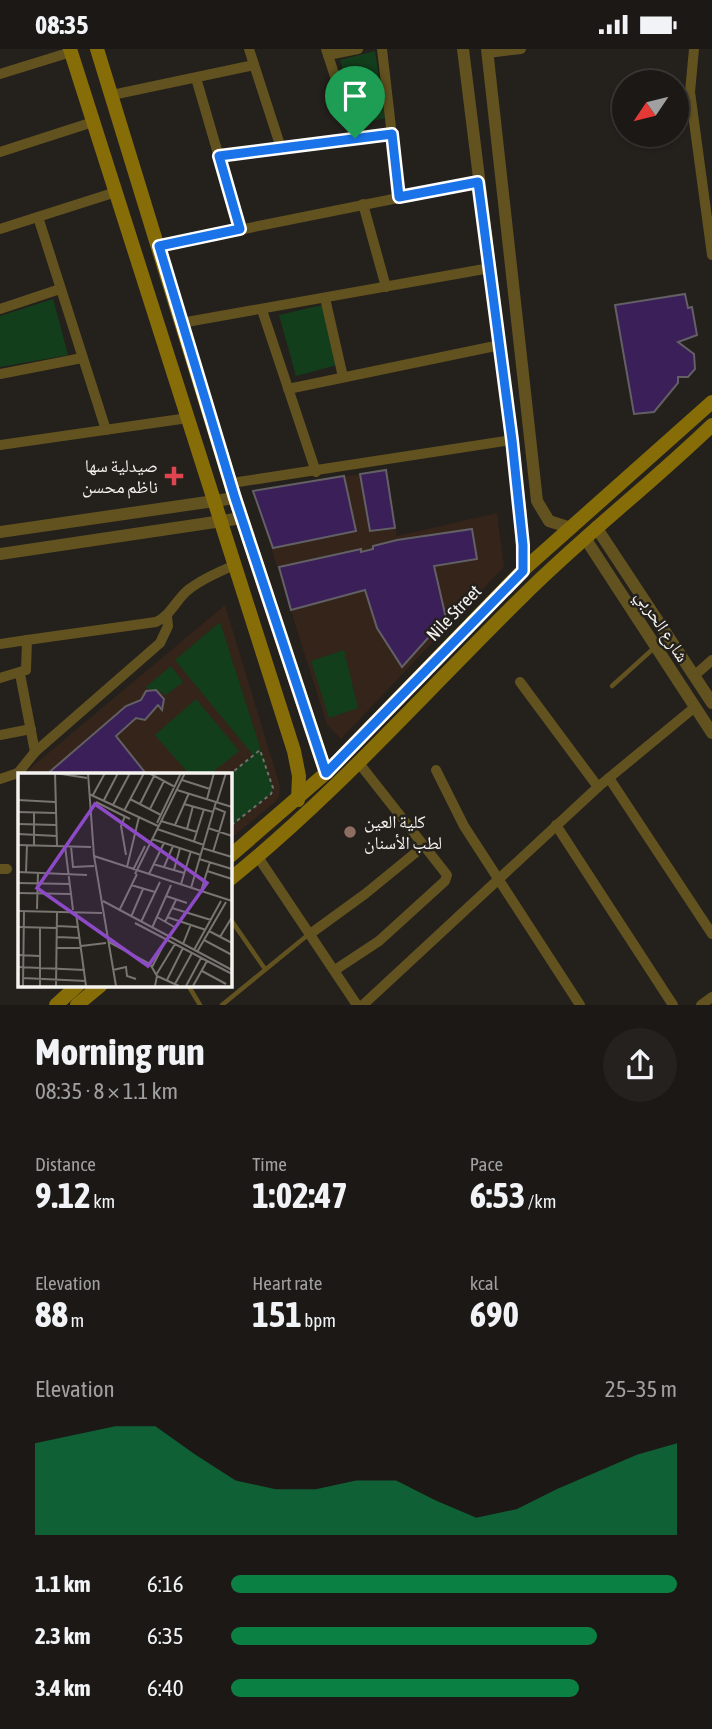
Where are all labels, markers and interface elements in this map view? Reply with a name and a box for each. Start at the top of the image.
text: 08:35 [35,10,89,40]
pin [325,66,385,138]
north arrow [612,70,690,147]
map controls [612,70,689,147]
icon: arrive [336,77,374,115]
place label: صيدلية سها ناظم محسن [82,455,158,499]
marker: صيدلية سها ناظم محسن [164,466,184,486]
street label: Nile Street [422,580,485,645]
street label: شارع الحربي [628,586,693,668]
inset map [18,773,231,987]
place label: كلية العين لطب الأسنان [364,811,442,854]
marker: كلية العين لطب الأسنان [342,824,358,840]
button: share [603,1028,677,1102]
text: Morning run [35,1030,205,1073]
text: 08:35 · 8 × 1.1 km [35,1078,178,1104]
text: Distance [35,1153,96,1175]
text: Time [252,1153,287,1175]
text: Pace [470,1153,503,1175]
text: 9.12 [35,1175,91,1215]
text: 1:02:47 [252,1175,348,1215]
text: 6:53 [470,1175,525,1215]
text: km [91,1190,115,1212]
text: /km [525,1190,556,1212]
text: Elevation [35,1272,101,1294]
text: Heart rate [252,1272,322,1294]
text: kcal [470,1272,499,1294]
text: 88 [35,1294,68,1334]
text: 151 [252,1294,302,1334]
text: 690 [470,1294,519,1334]
text: m [68,1309,84,1331]
text: bpm [302,1309,336,1331]
text: Elevation [35,1376,115,1402]
text: 25–35 m [605,1376,677,1402]
text: 1.1 km [35,1571,91,1597]
text: 6:16 [147,1571,184,1597]
text: 2.3 km [35,1623,91,1649]
text: 6:35 [147,1623,184,1649]
text: 3.4 km [35,1675,91,1701]
text: 6:40 [147,1675,184,1701]

